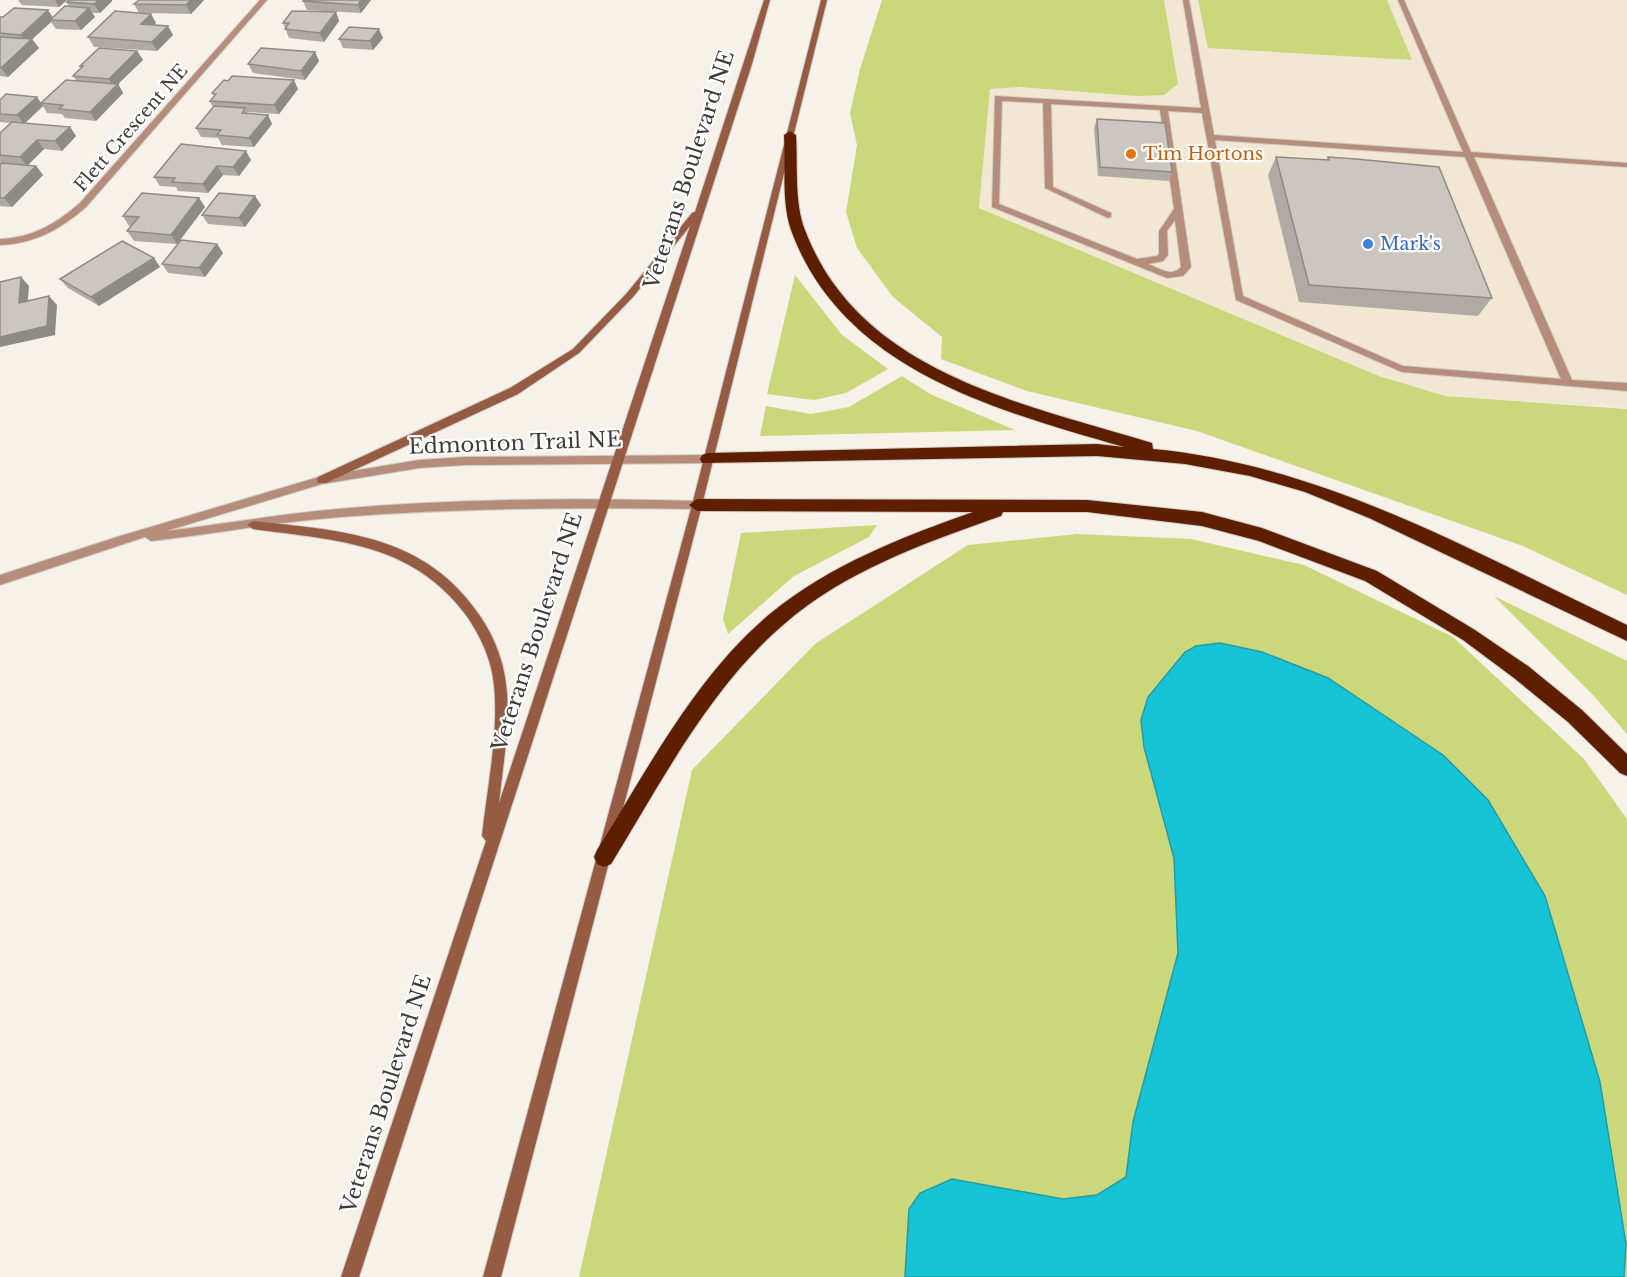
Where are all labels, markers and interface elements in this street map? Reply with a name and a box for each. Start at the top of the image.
street label: Veterans Boulevard NE [638,47,740,294]
street label: Flett Crescent NE [70,60,192,196]
place label: Tim Hortons [1143,143,1263,165]
marker: Tim Hortons [1124,147,1138,161]
place label: Mark's [1380,233,1441,255]
marker: Mark's [1361,237,1375,251]
street label: Edmonton Trail NE [408,426,622,460]
street label: Veterans Boulevard NE [486,509,588,756]
street label: Veterans Boulevard NE [335,971,437,1218]

